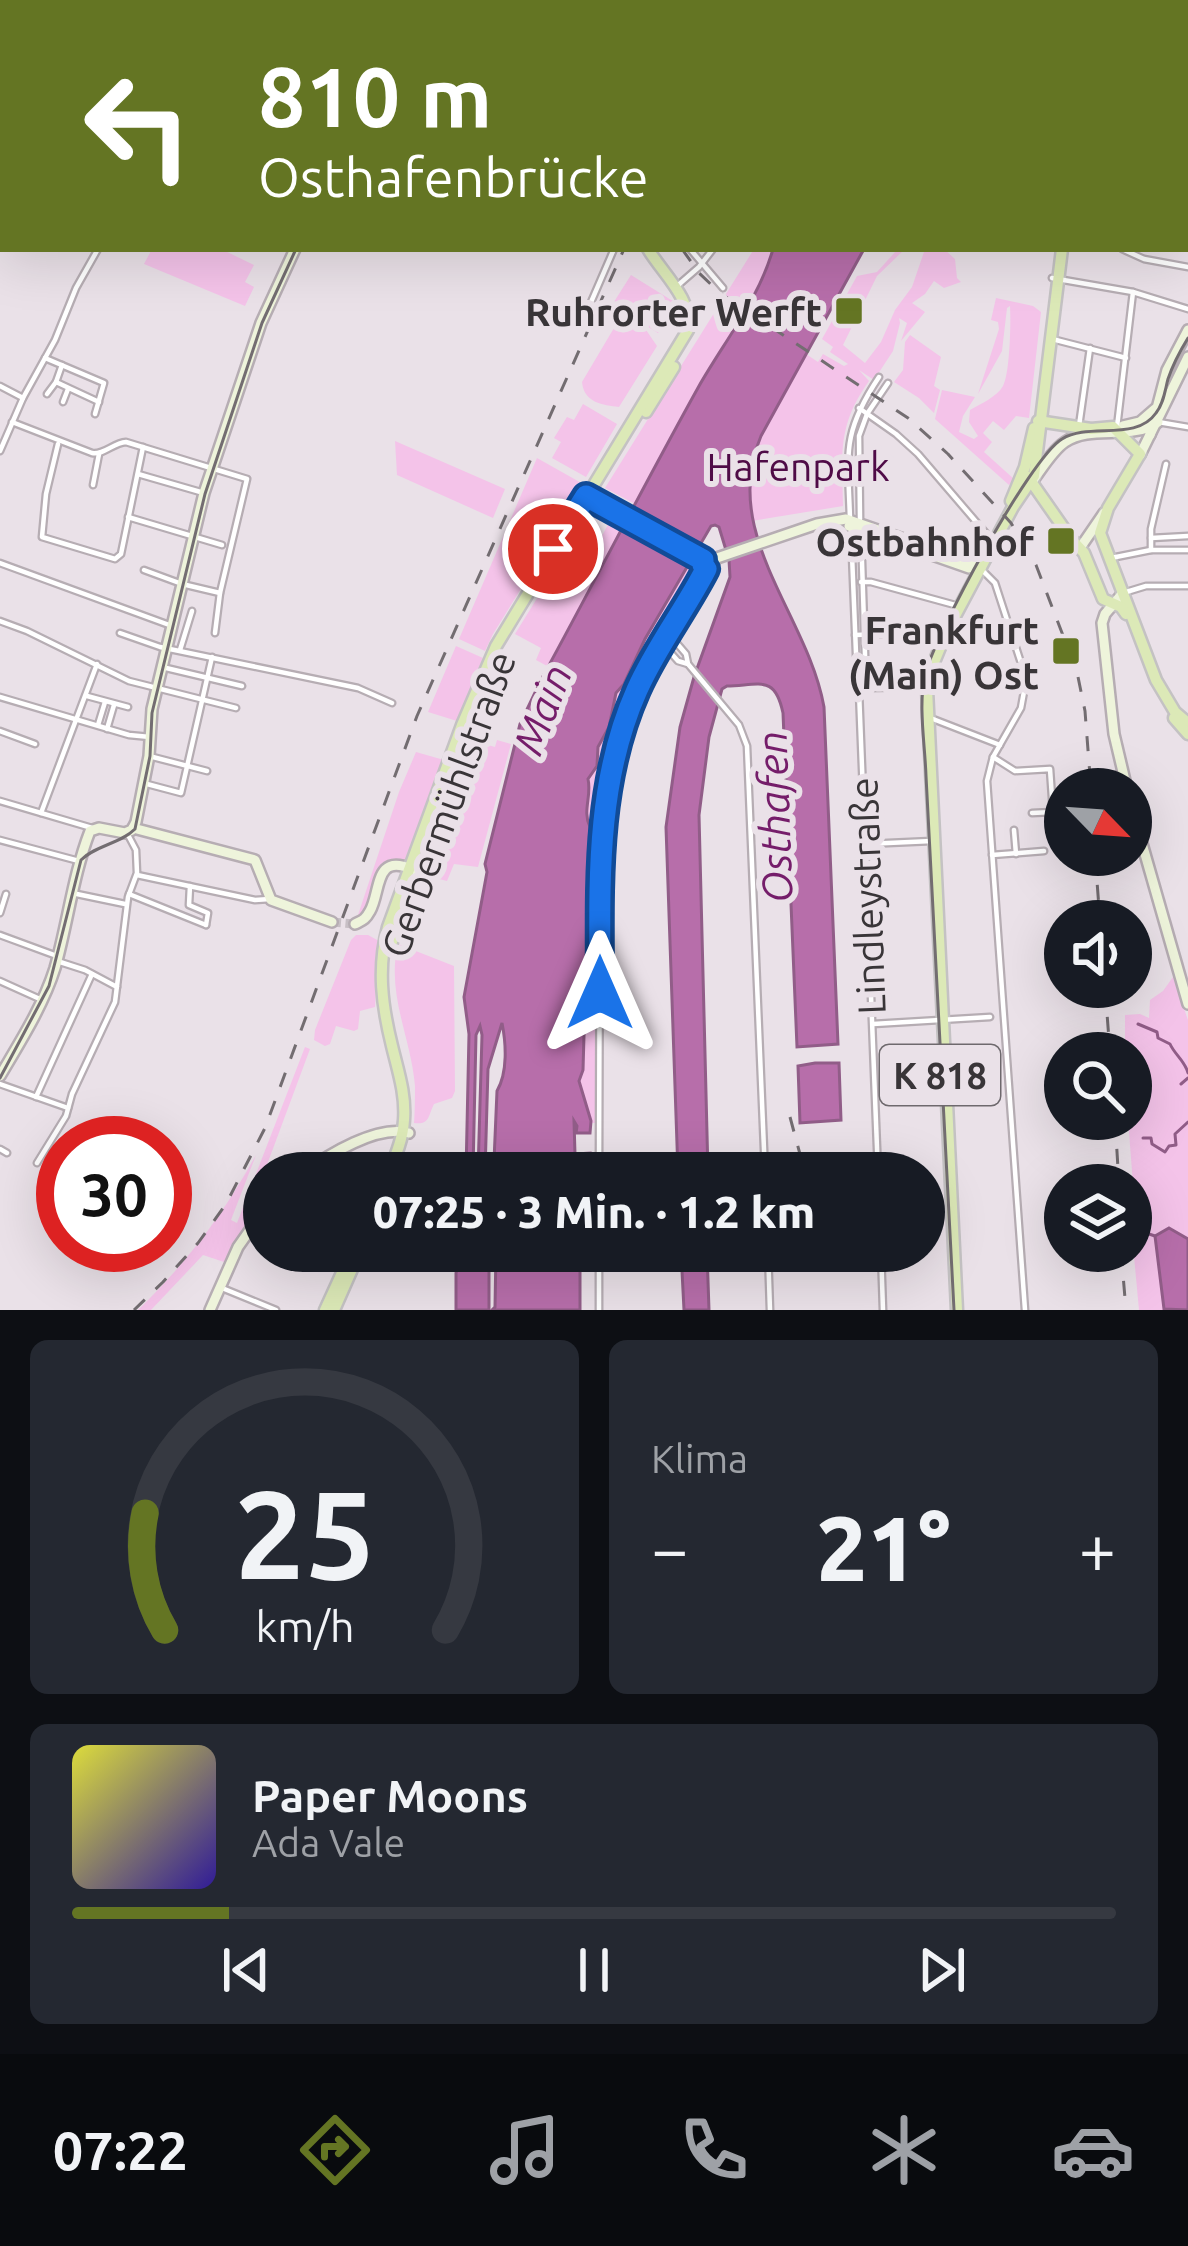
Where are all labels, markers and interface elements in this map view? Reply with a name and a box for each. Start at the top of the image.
icon: left [60,48,216,204]
text: 810 m [258,49,492,143]
text: Osthafenbrücke [258,147,648,207]
place label: Ruhrorter Werft [525,290,822,333]
marker: Ruhrorter Werft [833,295,865,327]
park label: Hafenpark [706,445,890,488]
pin [502,498,604,600]
icon: arrive [520,516,586,582]
place label: Ostbahnhof [816,520,1035,563]
marker: Ostbahnhof [1045,525,1077,557]
place label: Frankfurt (Main) Ost [848,608,1039,697]
marker: Frankfurt (Main) Ost [1050,635,1082,667]
street label: Gerbermühlstraße [373,645,523,963]
water label: Main [504,658,580,760]
water label: Osthafen [748,730,800,904]
north arrow [1044,768,1152,876]
map controls [1044,768,1152,1272]
street label: Lindleystraße [841,777,893,1015]
button: sound [1044,900,1152,1008]
position arrow [537,930,663,1056]
button: search [1044,1032,1152,1140]
road number: K 818 [880,1045,1000,1105]
speed limit sign: 30 [36,1116,192,1272]
button: layers [1044,1164,1152,1272]
text: 07:25 · 3 Min. · 1.2 km [373,1186,815,1237]
text: Klima [651,1437,748,1480]
text: 25 [234,1463,375,1603]
text: 21° [816,1497,951,1598]
text: − [651,1511,688,1585]
text: + [1079,1511,1116,1585]
text: km/h [255,1602,354,1650]
text: Paper Moons [252,1770,528,1821]
text: Ada Vale [252,1821,405,1864]
icon: previous [213,1937,279,2003]
icon: pause [561,1937,627,2003]
icon: next [909,1937,975,2003]
icon: directions [293,2108,377,2192]
icon: music [483,2108,567,2192]
icon: phone [672,2108,756,2192]
icon: climate [862,2108,946,2192]
icon: car [1051,2108,1135,2192]
text: 07:22 [53,2120,188,2180]

